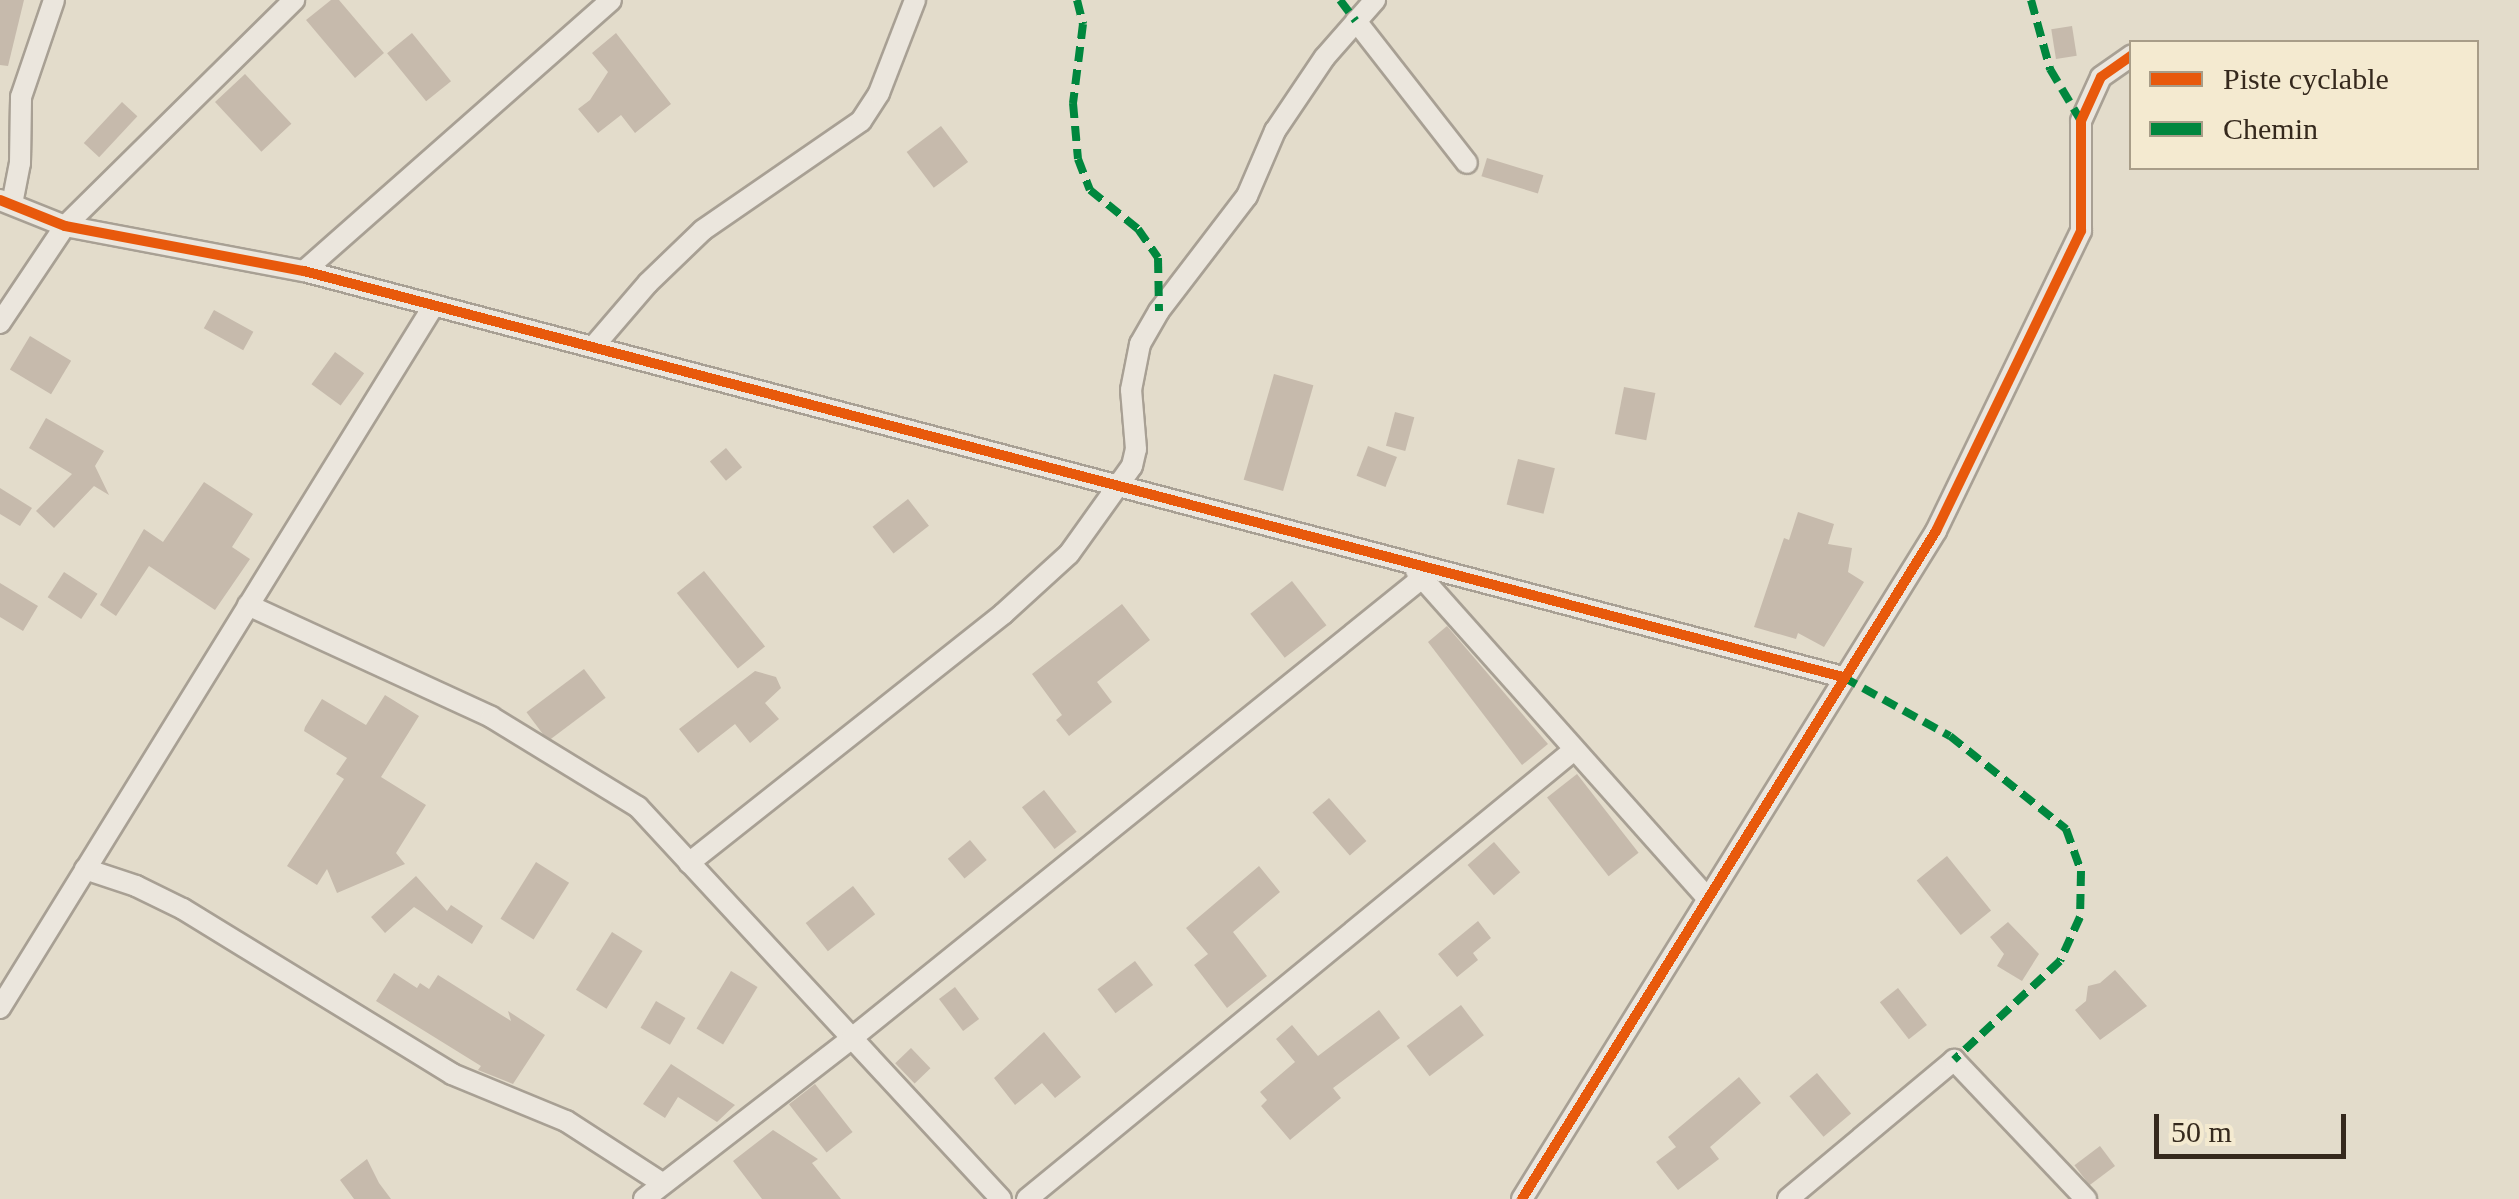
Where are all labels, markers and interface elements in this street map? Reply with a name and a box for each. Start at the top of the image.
legend [2129,40,2479,170]
text: Piste cyclable [2223,62,2389,95]
text: Chemin [2223,112,2318,145]
scale bar [2159,1094,2352,1156]
text: 50 m [2171,1115,2232,1148]

